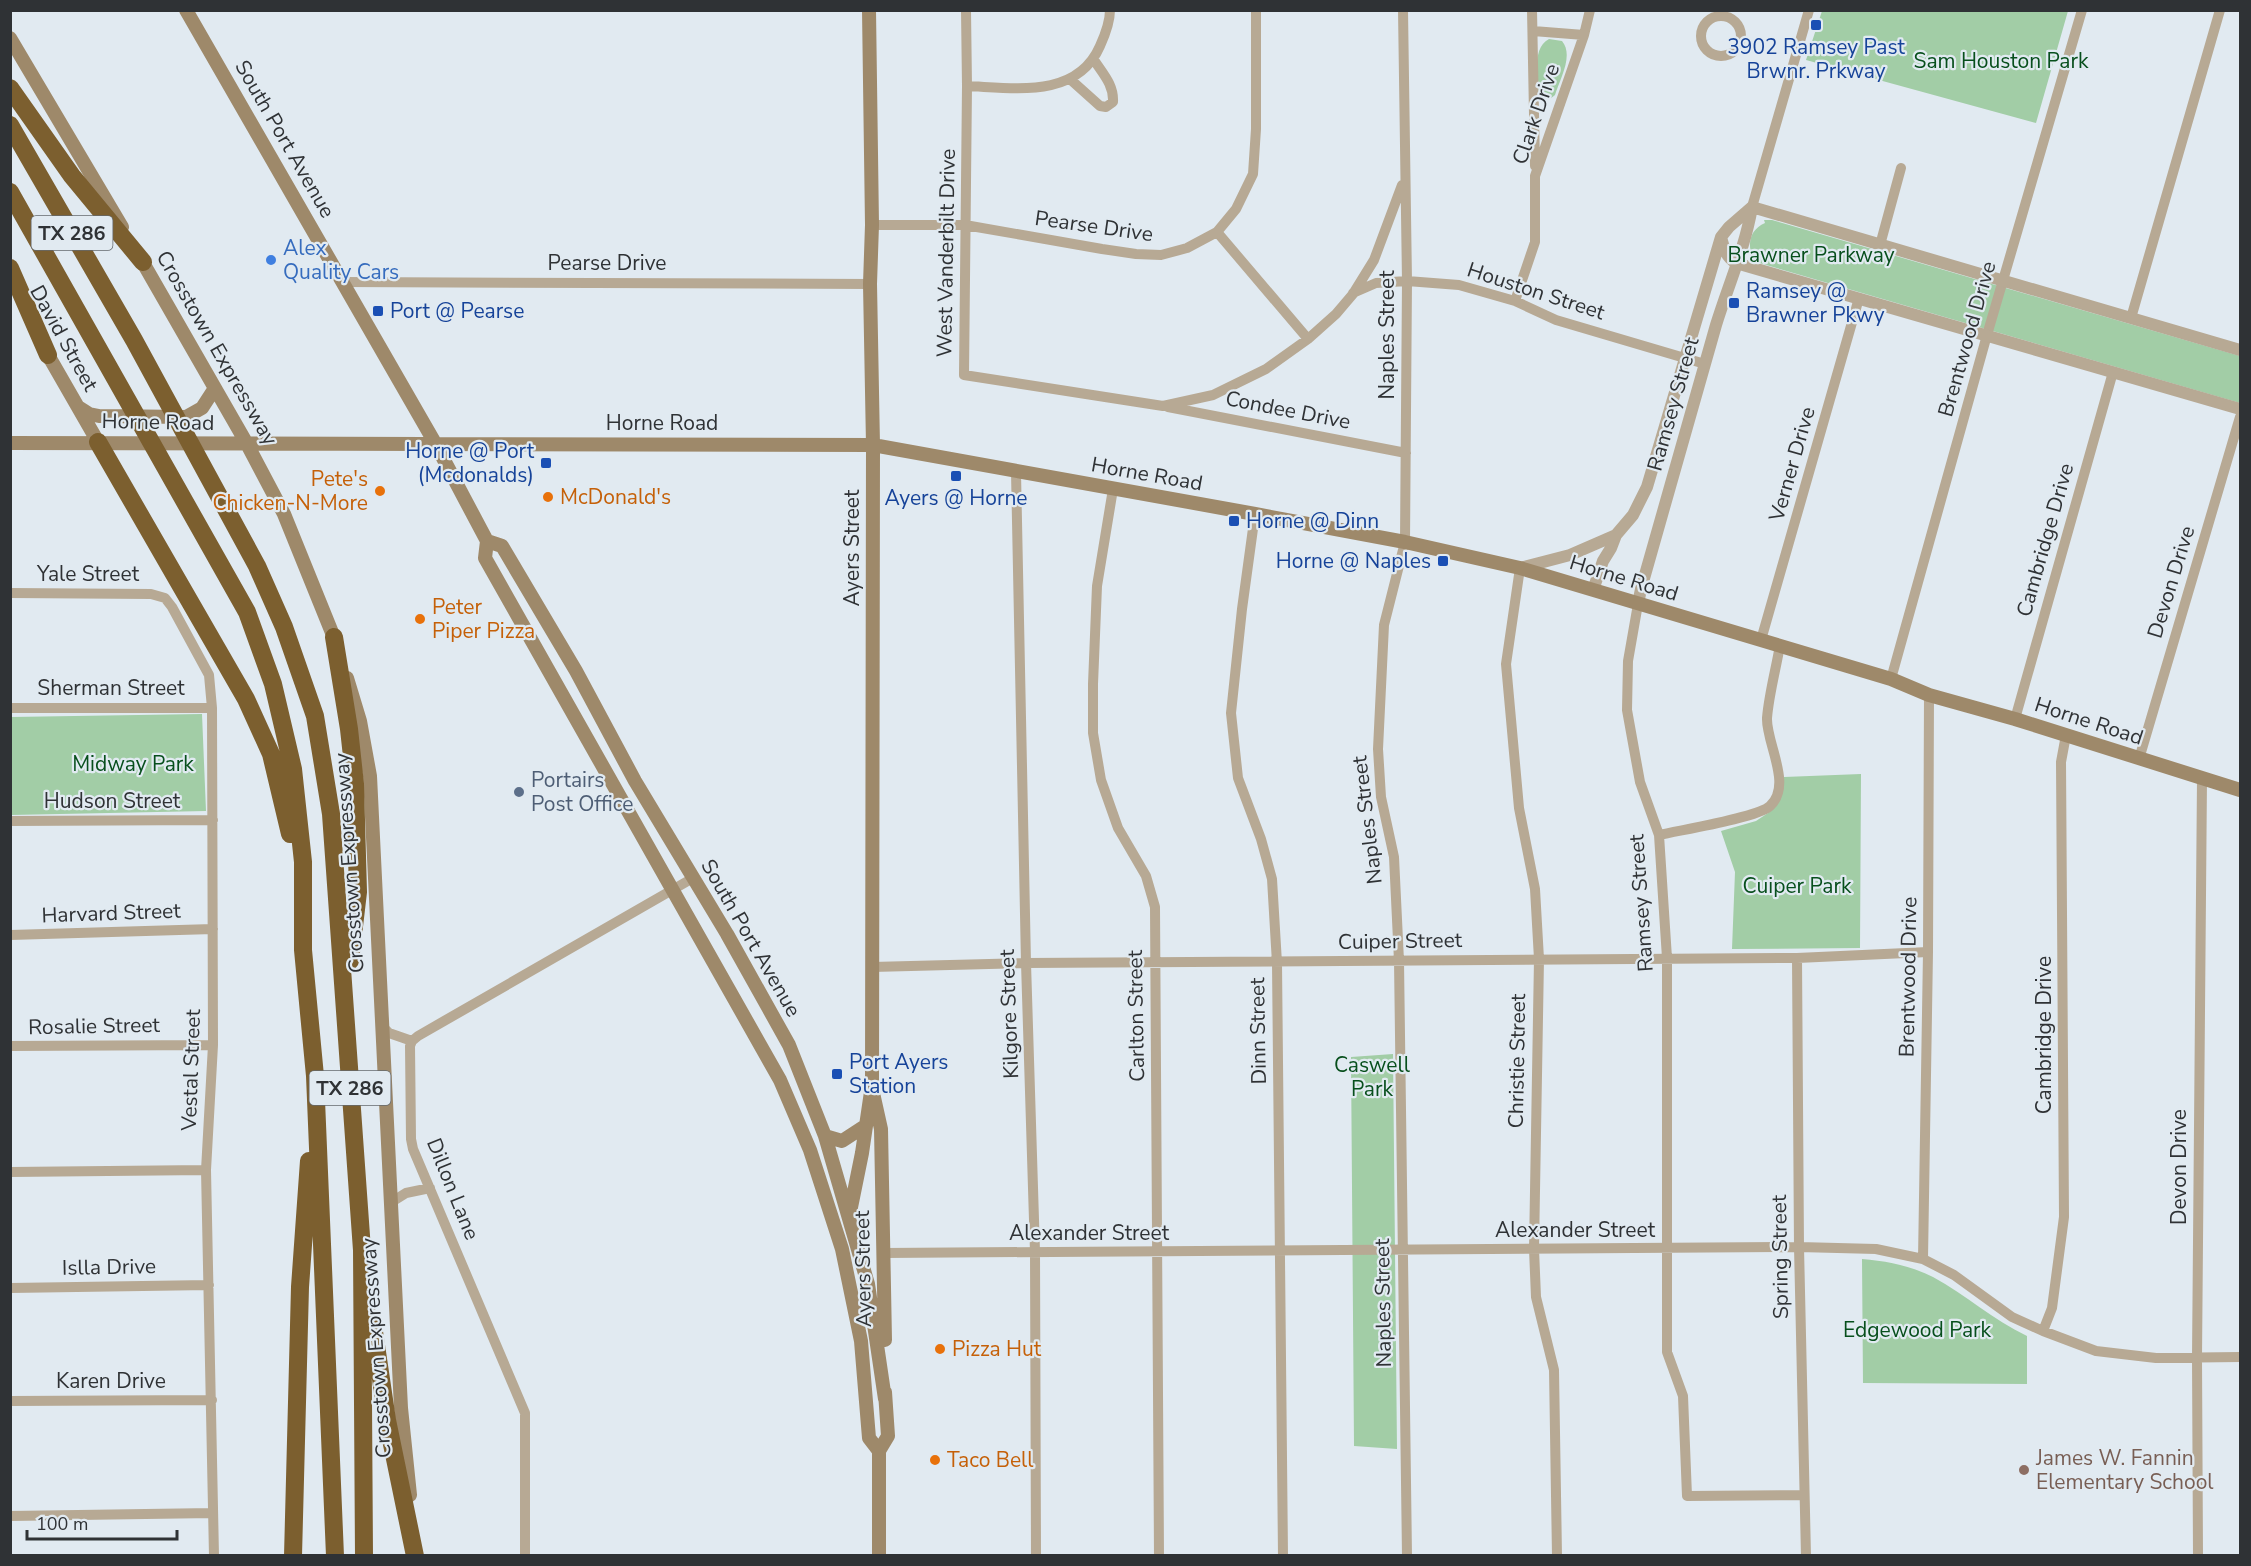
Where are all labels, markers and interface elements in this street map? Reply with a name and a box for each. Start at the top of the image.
marker: 3902 Ramsey Past Brwnr. Prkway [1809,18,1823,32]
place label: 3902 Ramsey Past Brwnr. Prkway [1727,33,1905,85]
park label: Sam Houston Park [1913,47,2089,75]
street label: South Port Avenue [228,55,342,223]
street label: Clark Drive [1506,60,1566,168]
street label: West Vanderbilt Drive [930,148,962,358]
street label: Pearse Drive [1033,204,1155,248]
road number: TX 286 [32,216,112,250]
place label: Alex Quality Cars [283,234,399,286]
park label: Brawner Parkway [1727,241,1895,269]
street label: Crosstown Expressway [150,246,284,451]
street label: Pearse Drive [547,249,667,277]
marker: Alex Quality Cars [264,253,278,267]
street label: Houston Street [1464,256,1609,327]
street label: Brentwood Drive [1931,258,2003,420]
street label: Naples Street [1373,270,1401,400]
place label: Ramsey @ Brawner Pkwy [1746,277,1885,329]
street label: David Street [23,280,105,397]
marker: Ramsey @ Brawner Pkwy [1727,296,1741,310]
place label: Port @ Pearse [390,297,524,325]
marker: Port @ Pearse [371,304,385,318]
street label: Ramsey Street [1641,333,1706,474]
street label: Condee Drive [1223,384,1353,436]
street label: Verner Drive [1762,404,1822,525]
street label: Horne Road [101,407,215,437]
street label: Horne Road [606,409,718,437]
place label: Horne @ Port (Mcdonalds) [405,437,535,489]
street label: Horne Road [1089,450,1205,498]
marker: Horne @ Port (Mcdonalds) [539,456,553,470]
street label: Cambridge Drive [2010,460,2080,620]
place label: Pete's Chicken-N-More [212,465,368,517]
marker: Ayers @ Horne [949,469,963,483]
place label: McDonald's [560,483,671,511]
marker: Pete's Chicken-N-More [373,484,387,498]
place label: Ayers @ Horne [884,484,1028,512]
street label: Ayers Street [838,489,866,606]
marker: McDonald's [541,490,555,504]
place label: Horne @ Dinn [1246,507,1379,535]
marker: Horne @ Dinn [1227,514,1241,528]
street label: Devon Drive [2141,522,2201,642]
place label: Horne @ Naples [1276,547,1431,575]
street label: Horne Road [1566,548,1682,608]
marker: Horne @ Naples [1436,554,1450,568]
street label: Yale Street [36,560,140,588]
place label: Peter Piper Pizza [432,593,535,645]
marker: Peter Piper Pizza [413,612,427,626]
street label: Sherman Street [37,674,185,702]
street label: Horne Road [2031,690,2147,752]
park label: Midway Park [72,750,194,778]
street label: Crosstown Expressway [327,752,371,974]
street label: Naples Street [1345,754,1389,886]
place label: Portairs Post Office [531,766,633,818]
marker: Portairs Post Office [512,785,526,799]
street label: Hudson Street [44,787,181,815]
street label: Ramsey Street [1622,833,1660,973]
street label: South Port Avenue [694,854,808,1022]
park label: Cuiper Park [1743,872,1852,900]
street label: Harvard Street [41,897,182,929]
street label: Brentwood Drive [1893,897,1923,1057]
street label: Cuiper Street [1338,926,1463,956]
street label: Kilgore Street [993,948,1025,1079]
street label: Carlton Street [1121,949,1151,1082]
street label: Cambridge Drive [2030,956,2058,1114]
street label: Dinn Street [1243,977,1273,1085]
street label: Christie Street [1502,993,1532,1129]
street label: Vestal Street [175,1008,207,1132]
street label: Rosalie Street [28,1011,161,1041]
place label: Port Ayers Station [849,1048,948,1100]
park label: Caswell Park [1334,1051,1411,1103]
marker: Port Ayers Station [830,1067,844,1081]
road number: TX 286 [310,1071,391,1105]
street label: Devon Drive [2165,1109,2193,1225]
street label: Dillon Lane [420,1134,486,1244]
street label: Spring Street [1765,1194,1795,1319]
street label: Ayers Street [848,1210,878,1328]
street label: Alexander Street [1495,1216,1656,1244]
street label: Alexander Street [1009,1219,1170,1247]
street label: Crosstown Expressway [354,1237,398,1459]
street label: Naples Street [1368,1238,1398,1368]
street label: Islla Drive [62,1252,156,1282]
park label: Edgewood Park [1843,1316,1992,1344]
place label: Pizza Hut [952,1335,1042,1363]
marker: Pizza Hut [933,1342,947,1356]
street label: Karen Drive [56,1367,166,1395]
place label: James W. Fannin Elementary School [2035,1444,2214,1496]
place label: Taco Bell [947,1446,1034,1474]
marker: Taco Bell [928,1453,942,1467]
marker: James W. Fannin Elementary School [2017,1463,2031,1477]
scale bar [27,1503,177,1541]
text: 100 m [36,1512,88,1536]

